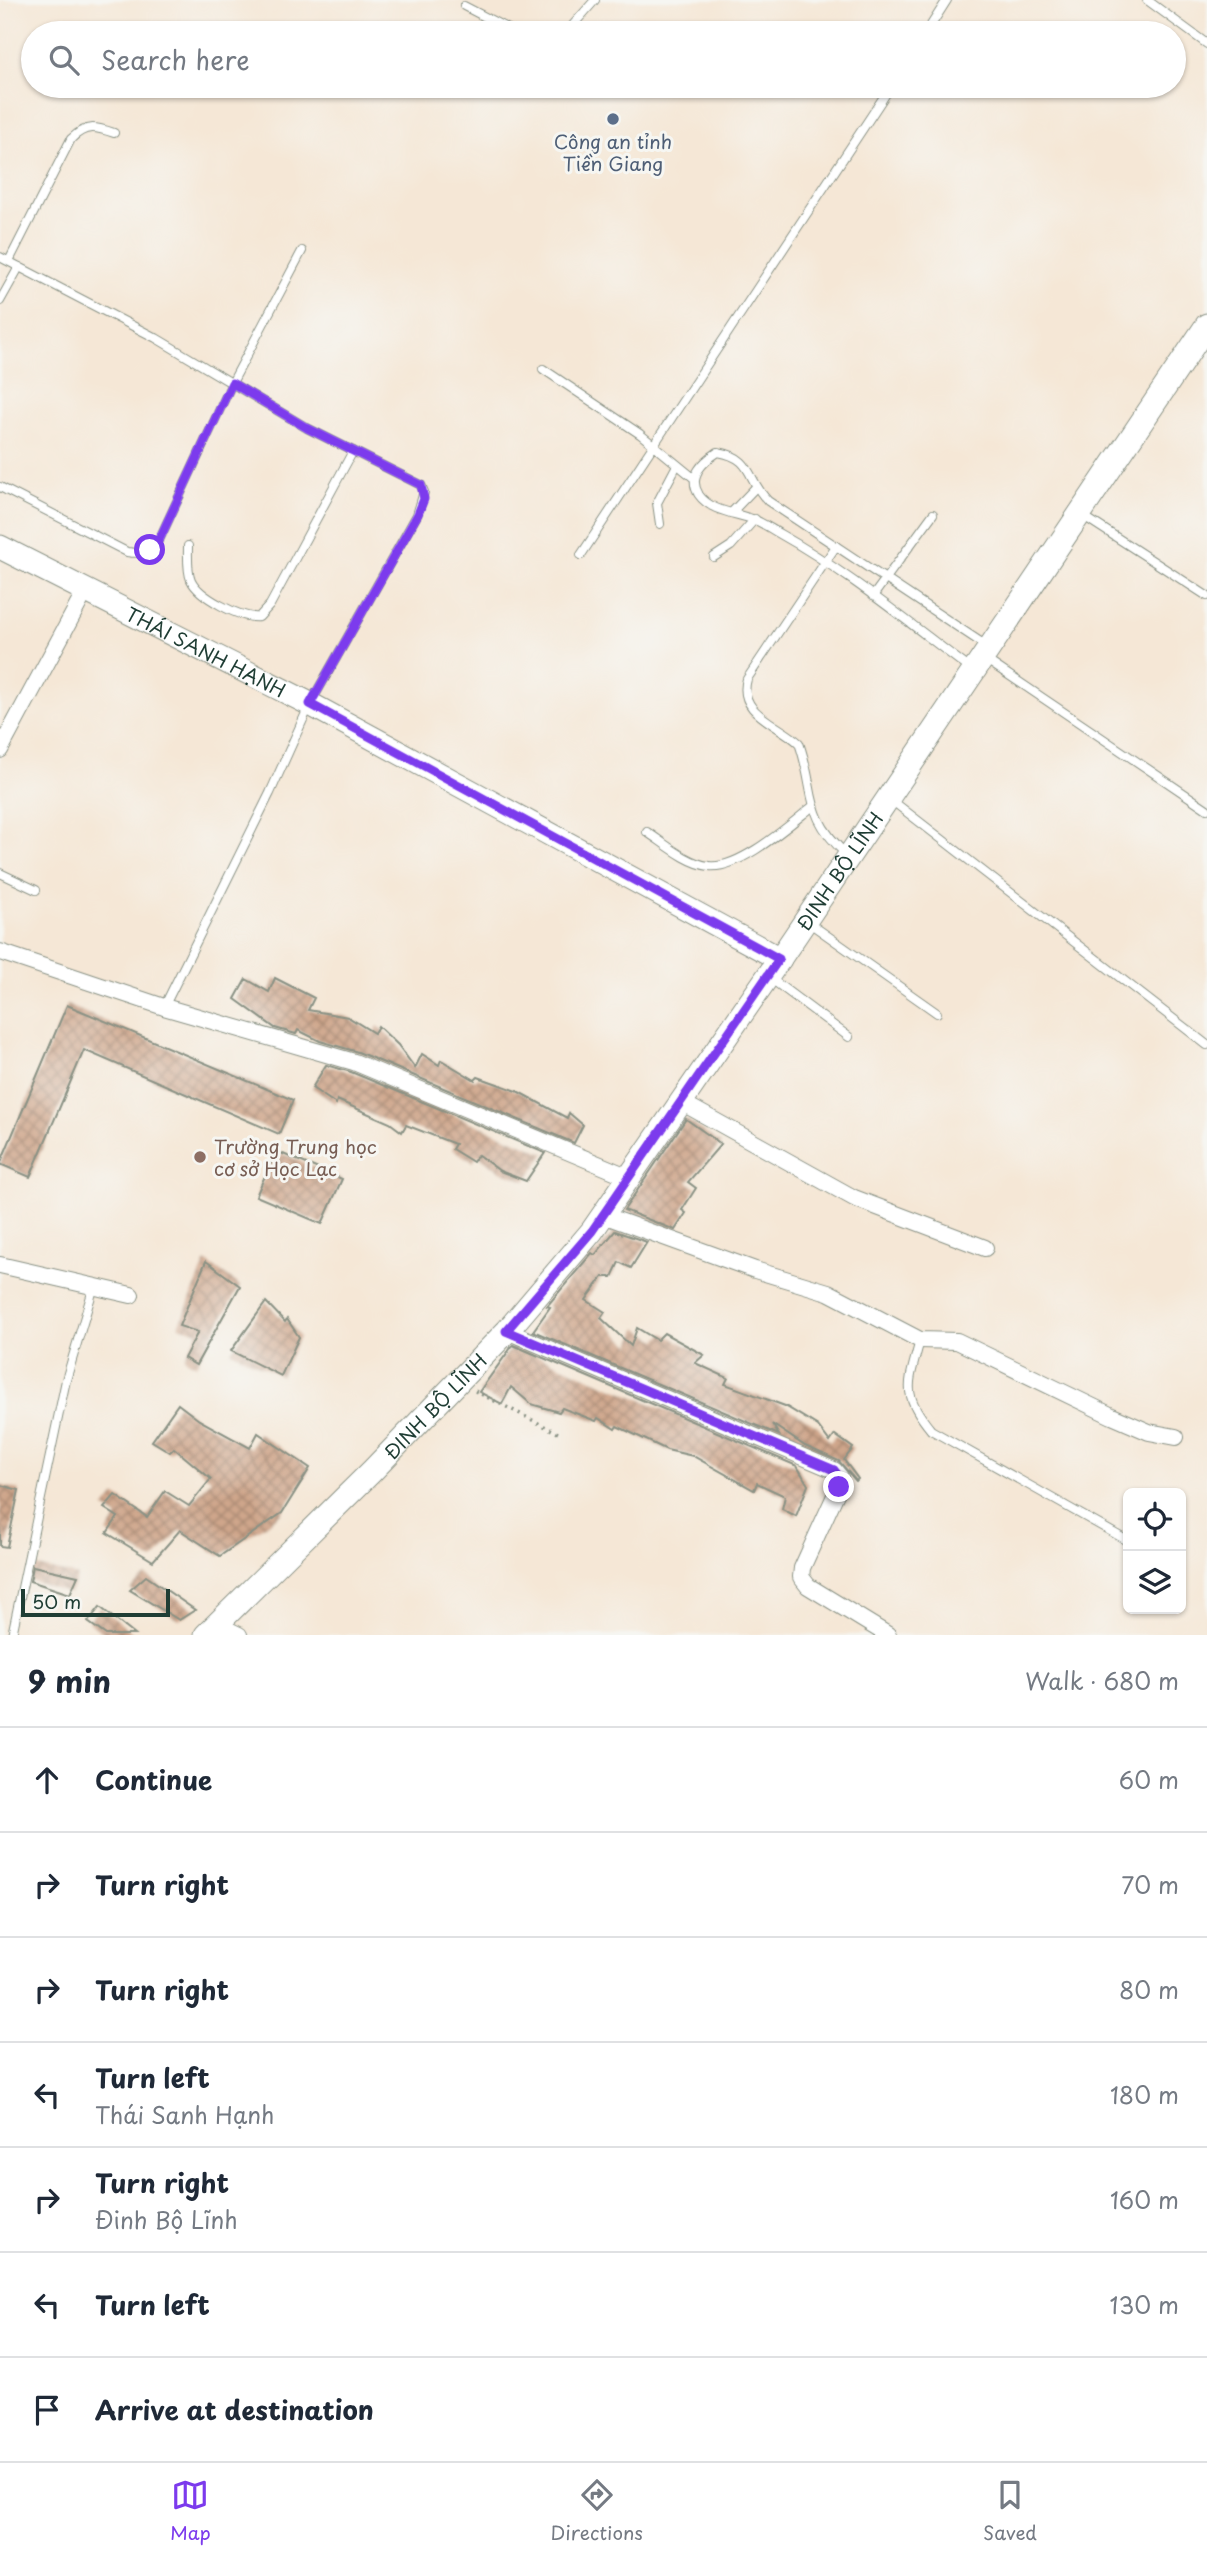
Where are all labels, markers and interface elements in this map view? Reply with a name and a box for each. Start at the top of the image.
search box [21,21,1186,98]
text: Search here [101,40,250,79]
icon: search [45,41,83,79]
marker: Công an tỉnh Tiền Giang [605,111,621,127]
place label: Công an tỉnh Tiền Giang [554,127,672,177]
route start [134,534,165,565]
street label: THÁI SANH HẠNH [121,599,291,704]
street label: ĐINH BỘ LĨNH [789,806,889,936]
place label: Trường Trung học cơ sở Học Lạc [214,1132,377,1182]
marker: Trường Trung học cơ sở Học Lạc [192,1149,208,1165]
street label: ĐINH BỘ LĨNH [377,1347,493,1465]
route end [823,1471,854,1502]
map controls [1123,1488,1186,1614]
button: locate [1123,1488,1186,1551]
button: layers [1123,1551,1186,1614]
scale bar [21,1586,170,1618]
text: 50 m [32,1587,81,1615]
text: 9 min [28,1658,111,1703]
text: Walk · 680 m [1025,1663,1179,1698]
text: Continue [95,1760,212,1799]
icon: ahead [28,1761,66,1799]
text: 60 m [1119,1762,1179,1797]
text: Turn right [95,1865,229,1904]
icon: right [28,1866,66,1904]
text: 70 m [1121,1867,1179,1902]
text: Turn right [95,1970,229,2009]
icon: right [28,1971,66,2009]
text: 80 m [1119,1972,1179,2007]
text: Turn left [95,2058,210,2097]
icon: left [28,2076,66,2114]
text: 180 m [1110,2077,1179,2112]
text: Thái Sanh Hạnh [95,2097,274,2132]
text: Turn right [95,2163,229,2202]
icon: right [28,2181,66,2219]
text: 160 m [1110,2182,1179,2217]
text: Đinh Bộ Lĩnh [95,2202,238,2237]
text: Turn left [95,2285,210,2324]
icon: left [28,2286,66,2324]
text: 130 m [1109,2287,1179,2322]
text: Arrive at destination [95,2390,374,2429]
icon: arrive [28,2391,66,2429]
tab: Map [170,2476,211,2546]
tab: Directions [551,2476,643,2546]
tab: Saved [983,2476,1037,2546]

